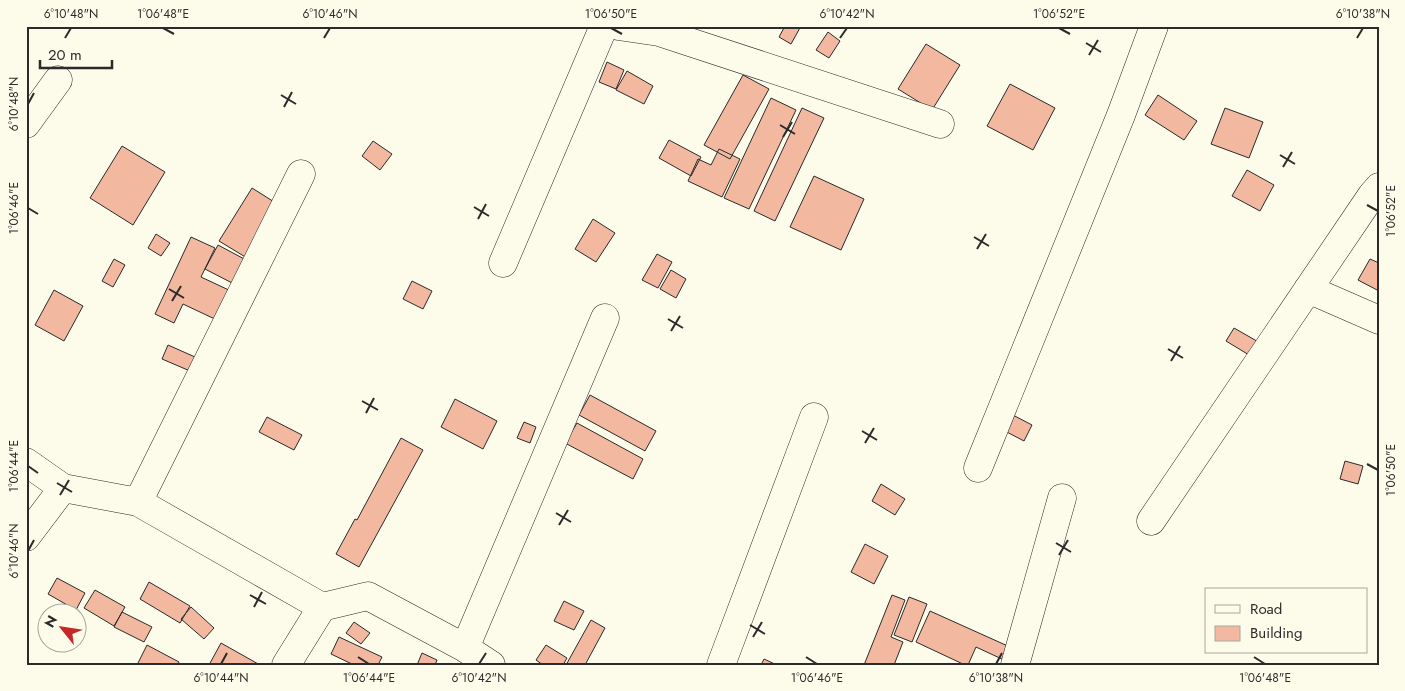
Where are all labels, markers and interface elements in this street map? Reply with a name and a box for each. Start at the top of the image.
text: 6°10'48"N [44,5,98,23]
text: 1°06'48"E [137,5,189,23]
text: 6°10'46"N [302,5,358,23]
text: 1°06'50"E [585,5,637,23]
text: 6°10'42"N [820,5,874,23]
text: 1°06'52"E [1033,5,1085,23]
text: 6°10'38"N [1336,5,1390,23]
scale bar [40,38,112,70]
text: 20 m [48,44,82,66]
text: 6°10'48"N [5,77,23,131]
text: 1°06'46"E [5,182,23,234]
text: 1°06'52"E [1382,185,1400,237]
text: 1°06'44"E [5,440,23,492]
text: 1°06'50"E [1382,444,1400,496]
text: 6°10'46"N [5,523,23,579]
legend [1205,588,1368,654]
text: Road [1250,598,1282,620]
north arrow [38,604,88,654]
text: N [39,612,62,631]
text: Building [1250,622,1302,644]
text: 6°10'44"N [193,669,249,687]
text: 1°06'44"E [343,669,395,687]
text: 6°10'42"N [452,669,506,687]
text: 1°06'46"E [791,669,843,687]
text: 6°10'38"N [969,669,1023,687]
text: 1°06'48"E [1239,669,1291,687]

